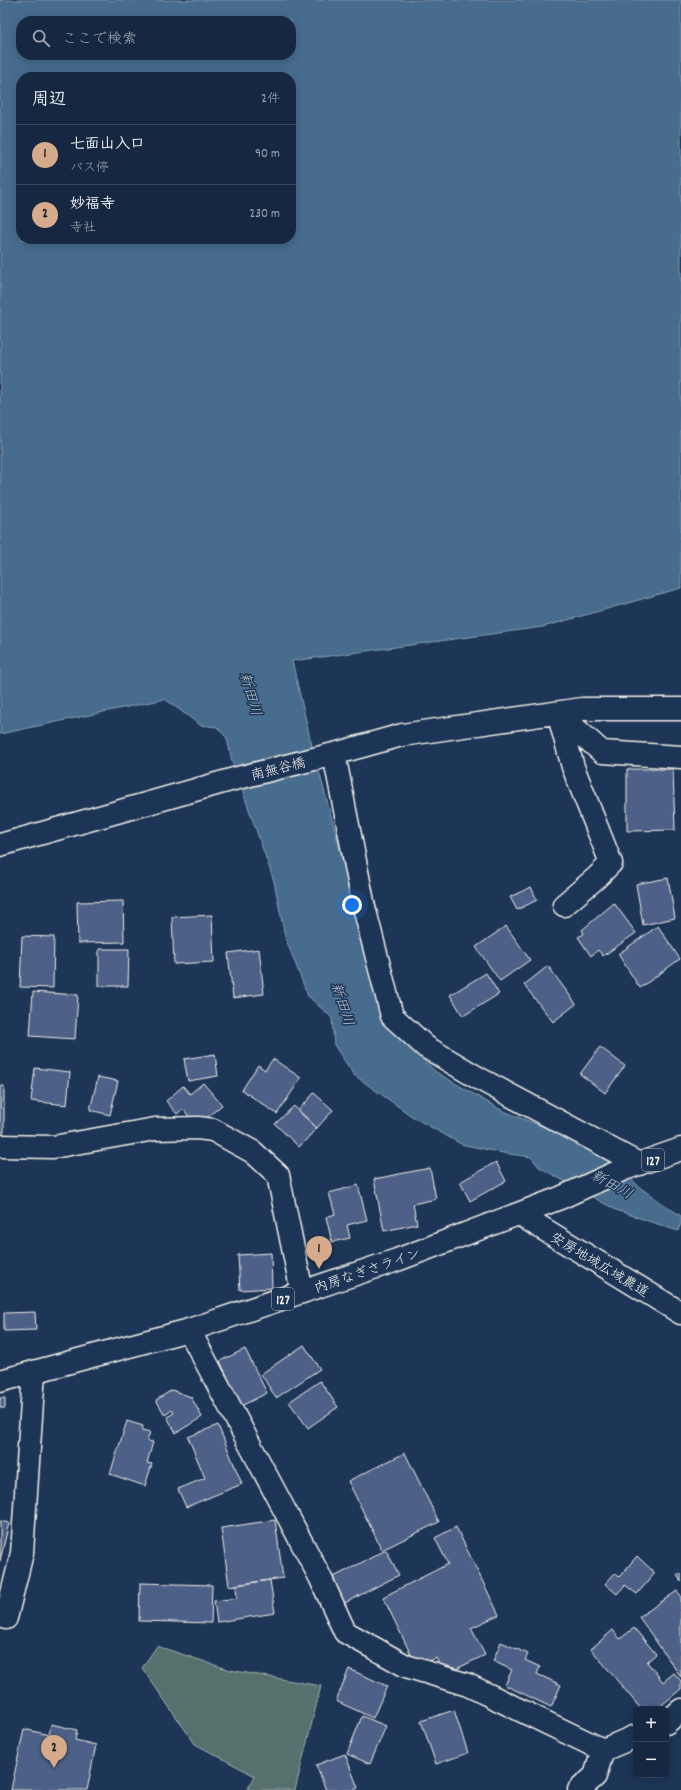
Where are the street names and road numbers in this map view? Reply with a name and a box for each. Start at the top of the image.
street label: 南無谷橋 [249,753,308,786]
road number: 127 [642,1149,664,1171]
street label: 安房地域広域農道 [546,1228,652,1303]
street label: 内房なぎさライン [312,1244,424,1299]
road number: 127 [272,1288,294,1310]

